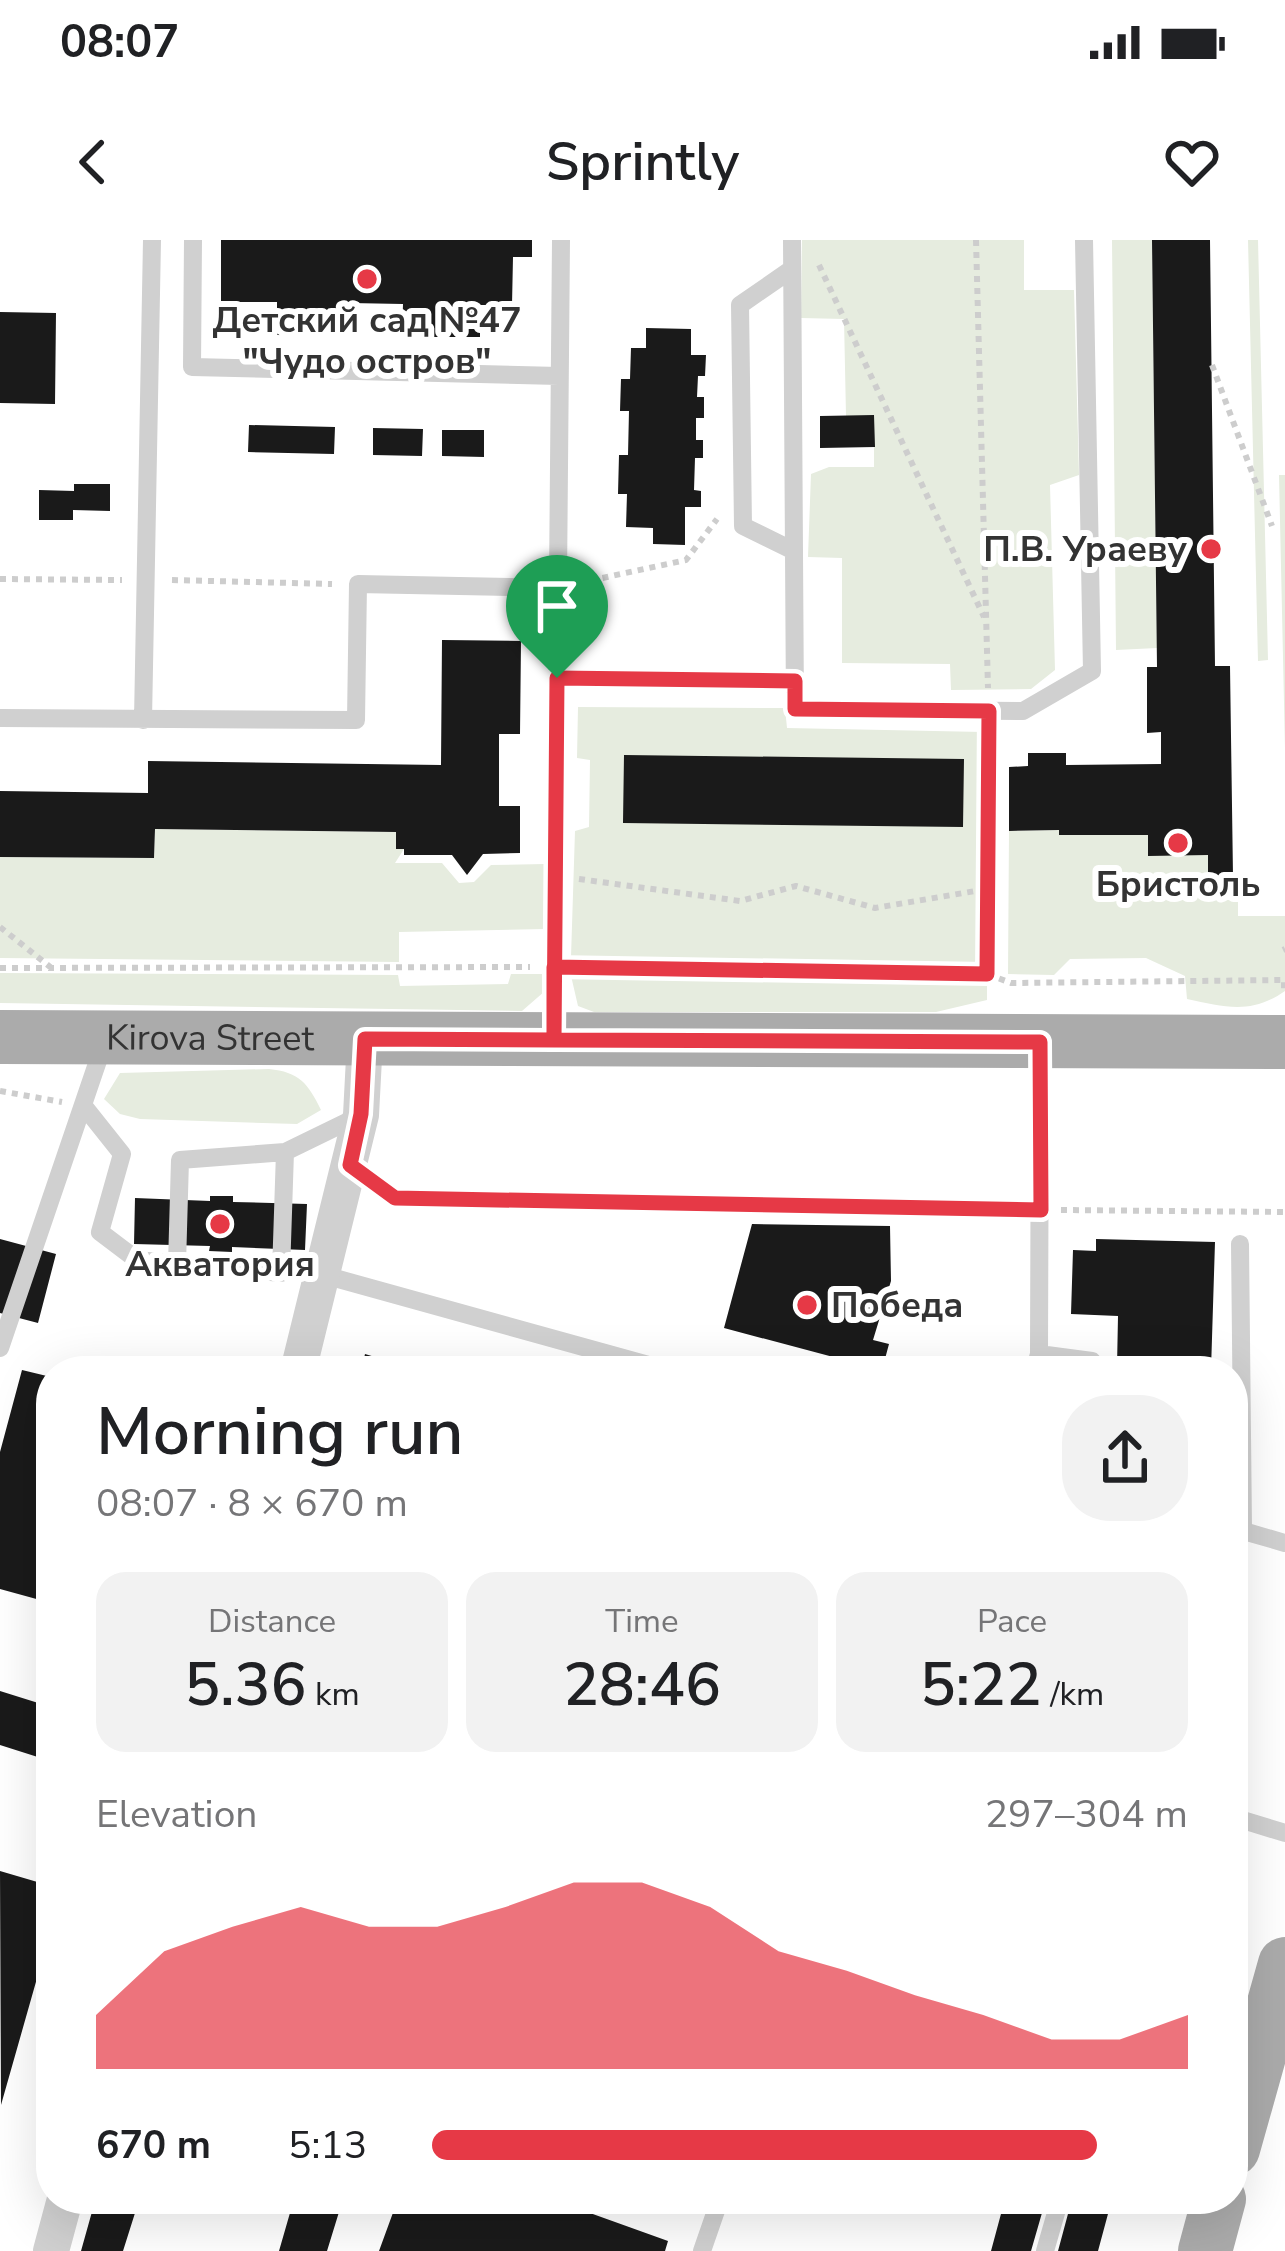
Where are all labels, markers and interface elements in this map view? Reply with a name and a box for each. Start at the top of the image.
text: 08:07 [60,12,179,73]
text: Sprintly [546,125,739,199]
icon: back [60,129,126,195]
icon: heart [1159,129,1225,195]
marker: Детский сад №47 "Чудо остров" [354,266,380,292]
place label: Детский сад №47 "Чудо остров" [212,296,522,386]
place label: П.В. Ураеву [983,525,1188,574]
marker: П.В. Ураеву [1198,536,1224,562]
pin [506,555,608,678]
icon: arrive [524,573,590,639]
marker: Бристоль [1165,830,1191,856]
place label: Бристоль [1096,860,1260,909]
street label: Kirova Street [106,1013,315,1063]
marker: Акватория [207,1211,233,1237]
place label: Акватория [125,1240,315,1289]
place label: Победа [831,1281,964,1330]
marker: Победа [794,1292,820,1318]
text: Morning run [96,1387,464,1477]
button: share [1062,1395,1188,1521]
text: 08:07 · 8 × 670 m [96,1477,408,1530]
text: Distance [208,1599,336,1644]
text: Time [605,1599,679,1644]
text: Pace [977,1599,1047,1644]
text: 5.36 [184,1644,307,1726]
text: 28:46 [563,1644,721,1726]
text: 5:22 [920,1644,1042,1726]
text: km [307,1672,360,1717]
text: /km [1042,1672,1104,1717]
text: Elevation [96,1788,257,1841]
text: 297–304 m [985,1788,1188,1841]
text: 670 m [96,2119,211,2172]
text: 5:13 [288,2119,367,2172]

